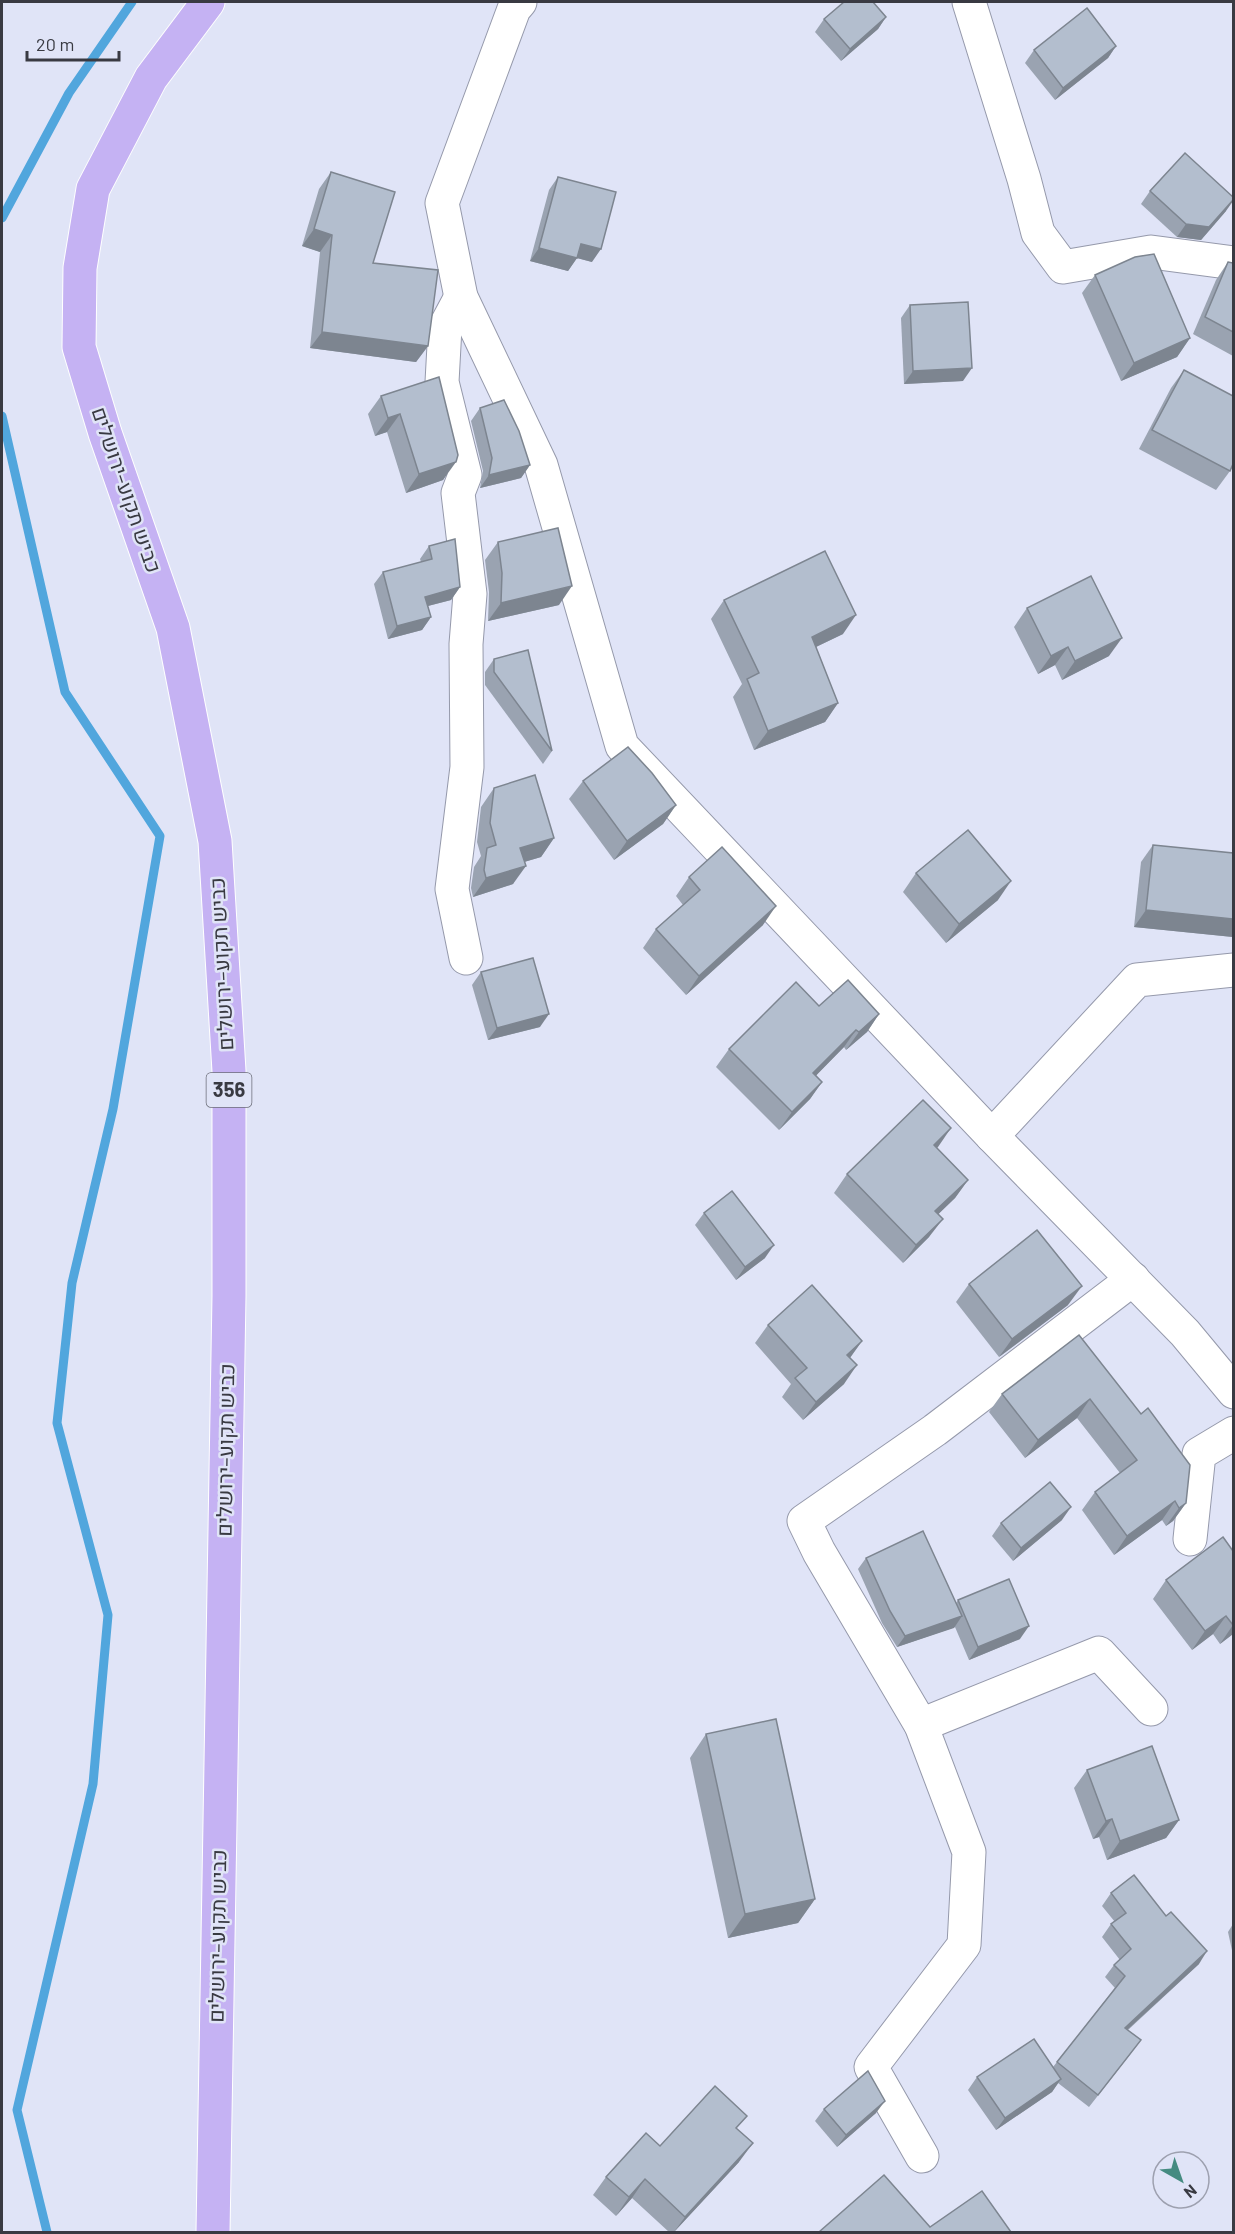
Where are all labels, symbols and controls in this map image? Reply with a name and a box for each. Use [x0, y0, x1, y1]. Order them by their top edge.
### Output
scale bar [27, 24, 118, 62]
text: 20 m [36, 33, 74, 55]
street label: כביש תקוע–ירושלים [87, 403, 167, 576]
street label: כביש תקוע–ירושלים [203, 877, 238, 1051]
road number: 356 [206, 1073, 252, 1107]
street label: כביש תקוע–ירושלים [210, 1363, 239, 1537]
street label: כביש תקוע–ירושלים [202, 1849, 231, 2023]
north arrow [1151, 2150, 1211, 2210]
text: N [1181, 2181, 1201, 2203]

